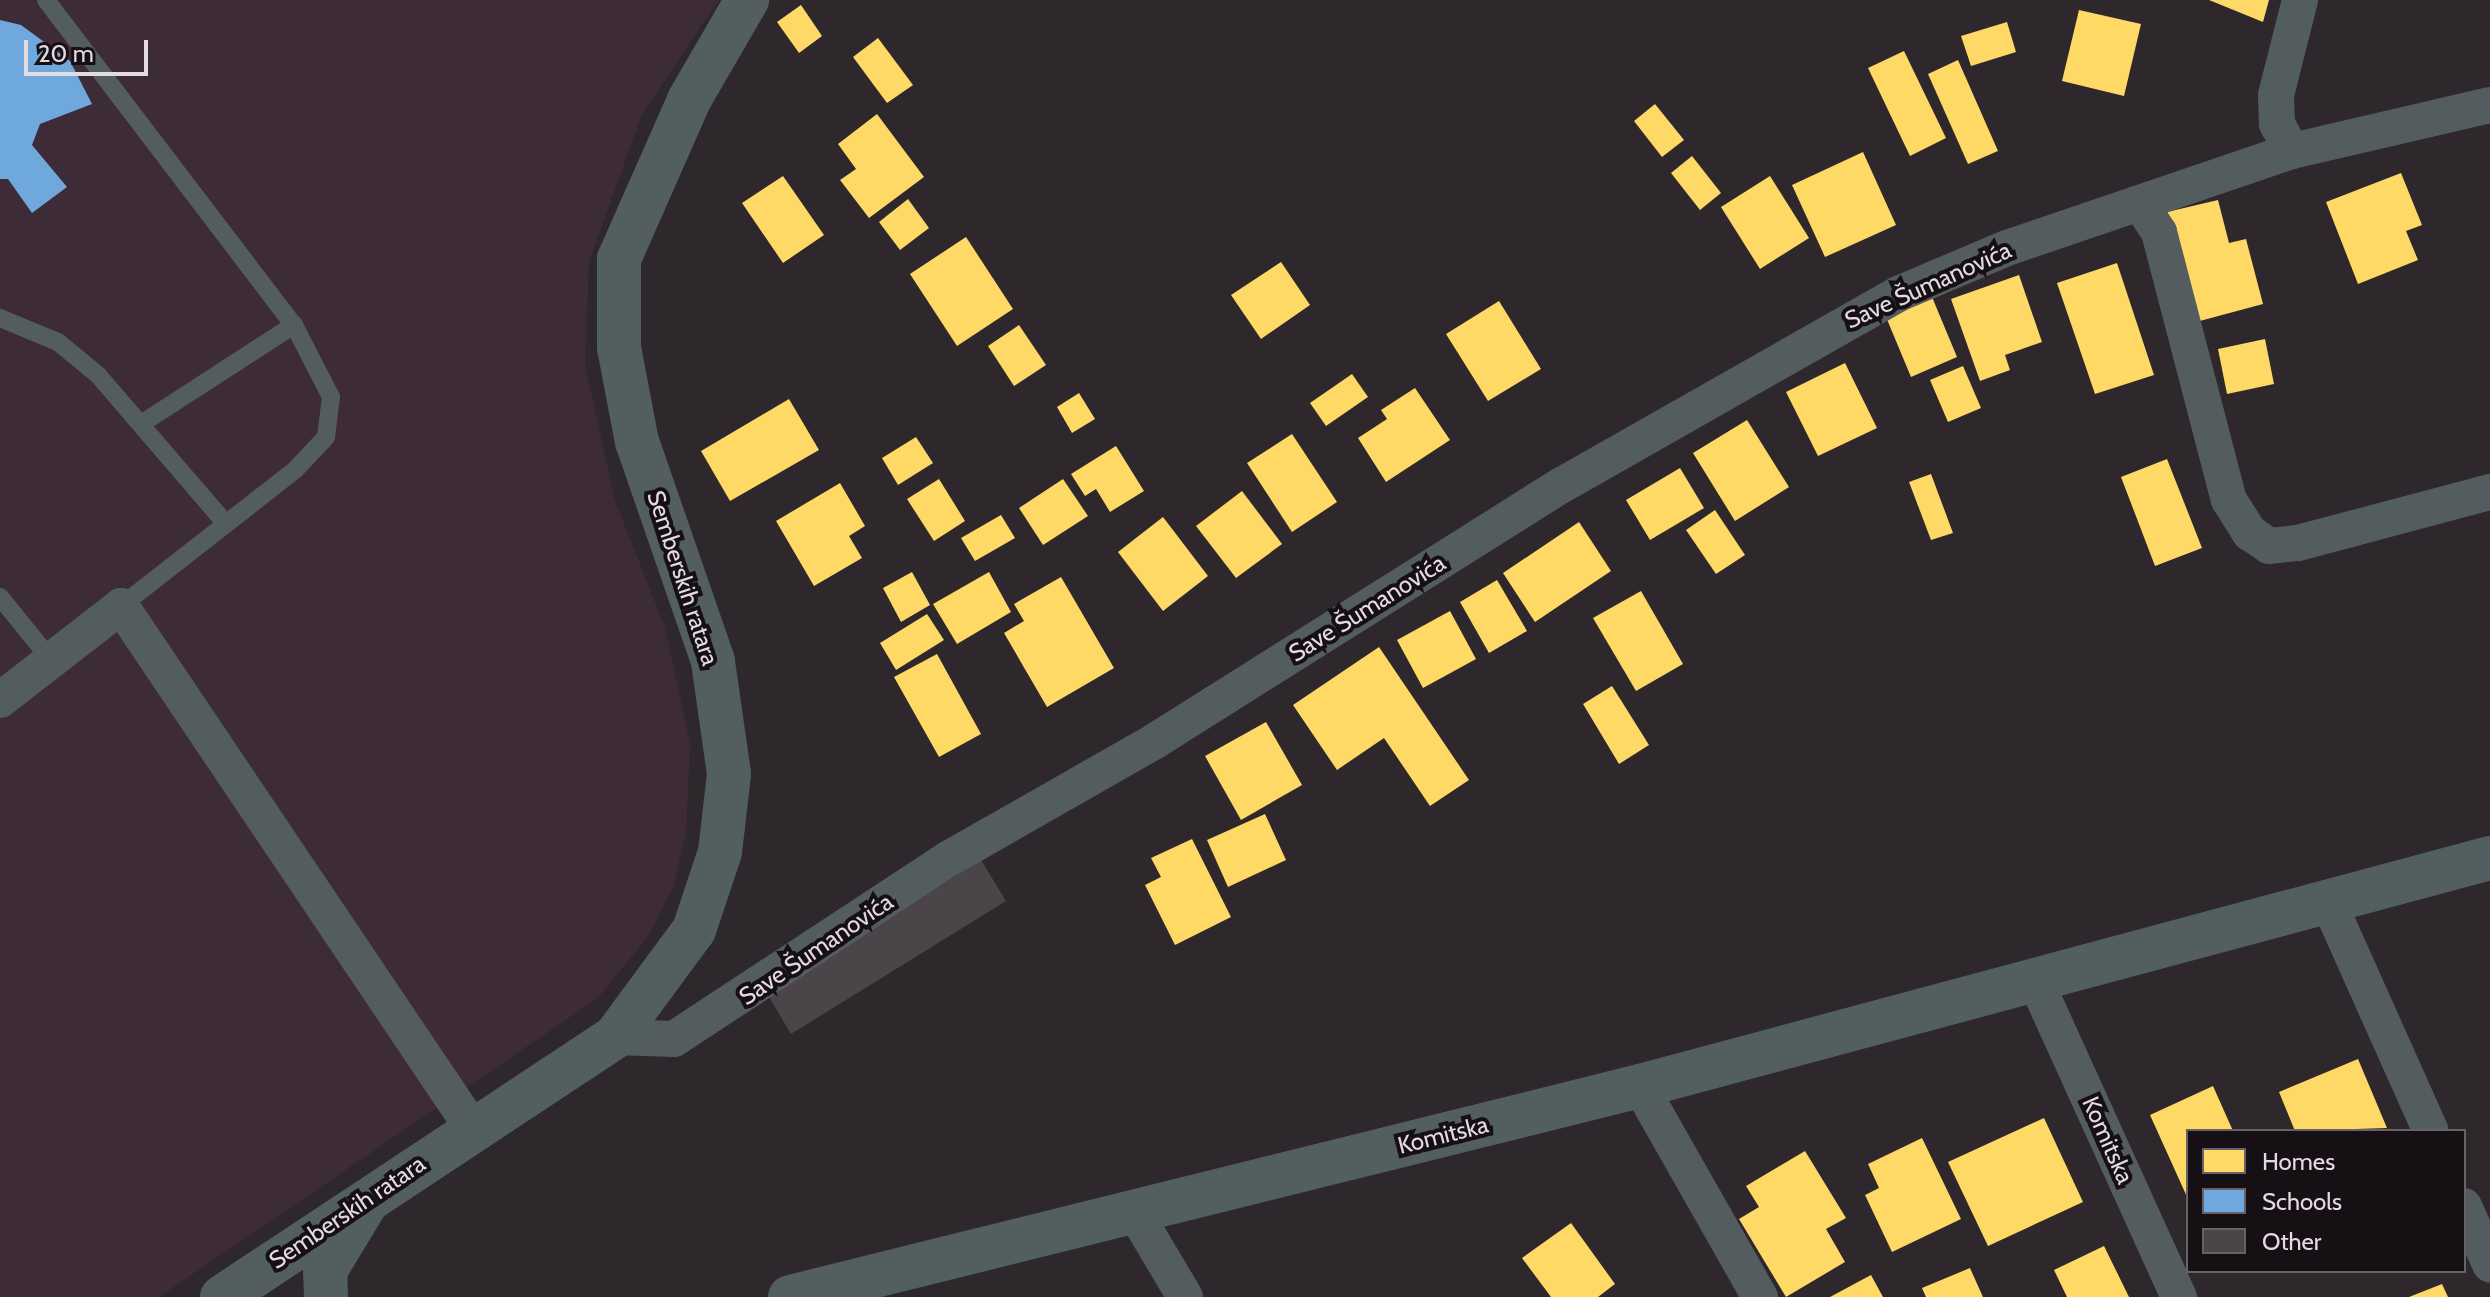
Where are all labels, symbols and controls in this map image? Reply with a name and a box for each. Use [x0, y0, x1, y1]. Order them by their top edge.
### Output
scale bar [28, 24, 152, 74]
text: 20 m [38, 39, 94, 68]
street label: Save Šumanovića [1840, 235, 2016, 335]
street label: Semberskih ratara [641, 487, 725, 669]
street label: Save Šumanovića [1283, 548, 1451, 668]
street label: Save Šumanovića [734, 887, 898, 1011]
street label: Komitska [2076, 1092, 2140, 1188]
street label: Komitska [1395, 1110, 1491, 1160]
legend [2186, 1129, 2466, 1273]
text: Homes [2262, 1147, 2335, 1176]
street label: Semberskih ratara [264, 1149, 430, 1275]
text: Schools [2262, 1187, 2342, 1216]
text: Other [2262, 1227, 2321, 1256]

